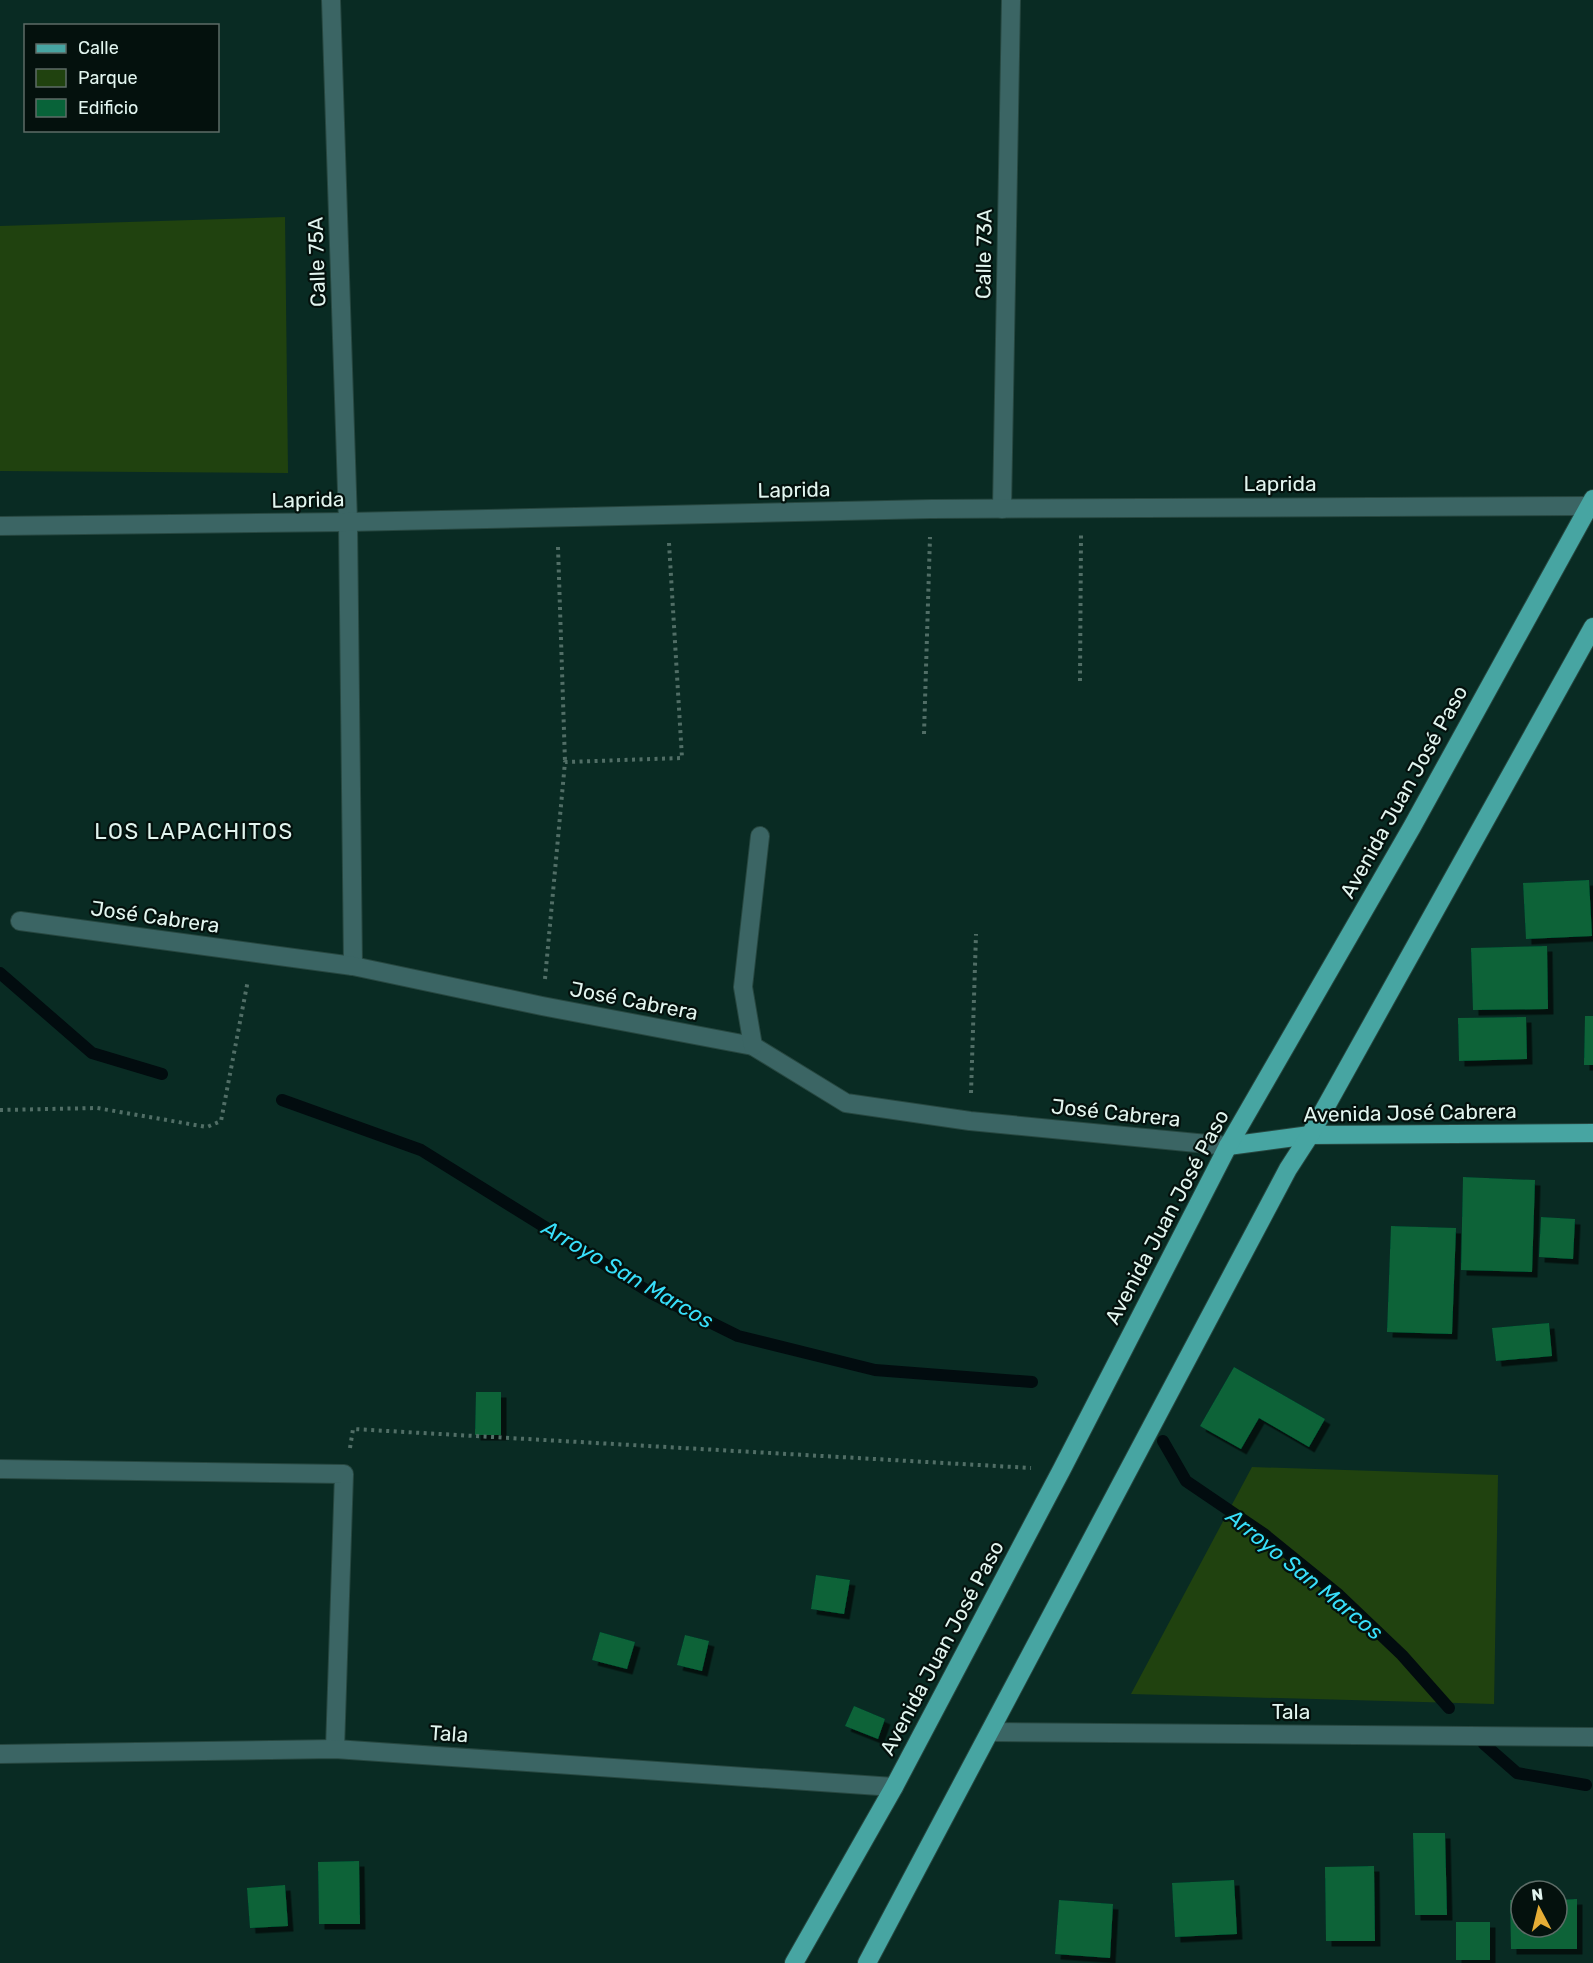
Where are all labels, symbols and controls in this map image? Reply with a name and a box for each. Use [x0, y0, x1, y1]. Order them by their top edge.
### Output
legend [24, 24, 219, 132]
text: Calle [78, 37, 119, 59]
text: Parque [78, 67, 138, 89]
text: Edificio [78, 97, 138, 119]
street label: Calle 73A [970, 209, 997, 299]
street label: Calle 75A [302, 217, 331, 307]
street label: Laprida [1243, 471, 1317, 496]
street label: Laprida [757, 476, 831, 503]
street label: Laprida [271, 486, 345, 513]
street label: Avenida Juan José Paso [1335, 681, 1473, 903]
district label: LOS LAPACHITOS [94, 818, 294, 845]
street label: José Cabrera [89, 895, 221, 938]
street label: José Cabrera [568, 976, 700, 1025]
street label: José Cabrera [1050, 1093, 1182, 1132]
street label: Avenida José Cabrera [1303, 1098, 1517, 1127]
street label: Avenida Juan José Paso [1099, 1105, 1234, 1328]
water label: Arroyo San Marcos [536, 1214, 718, 1334]
water label: Arroyo San Marcos [1220, 1502, 1388, 1646]
street label: Avenida Juan José Paso [874, 1536, 1009, 1759]
street label: Tala [1272, 1699, 1310, 1724]
street label: Tala [429, 1720, 469, 1747]
north arrow [1509, 1879, 1569, 1939]
text: N [1530, 1884, 1544, 1905]

